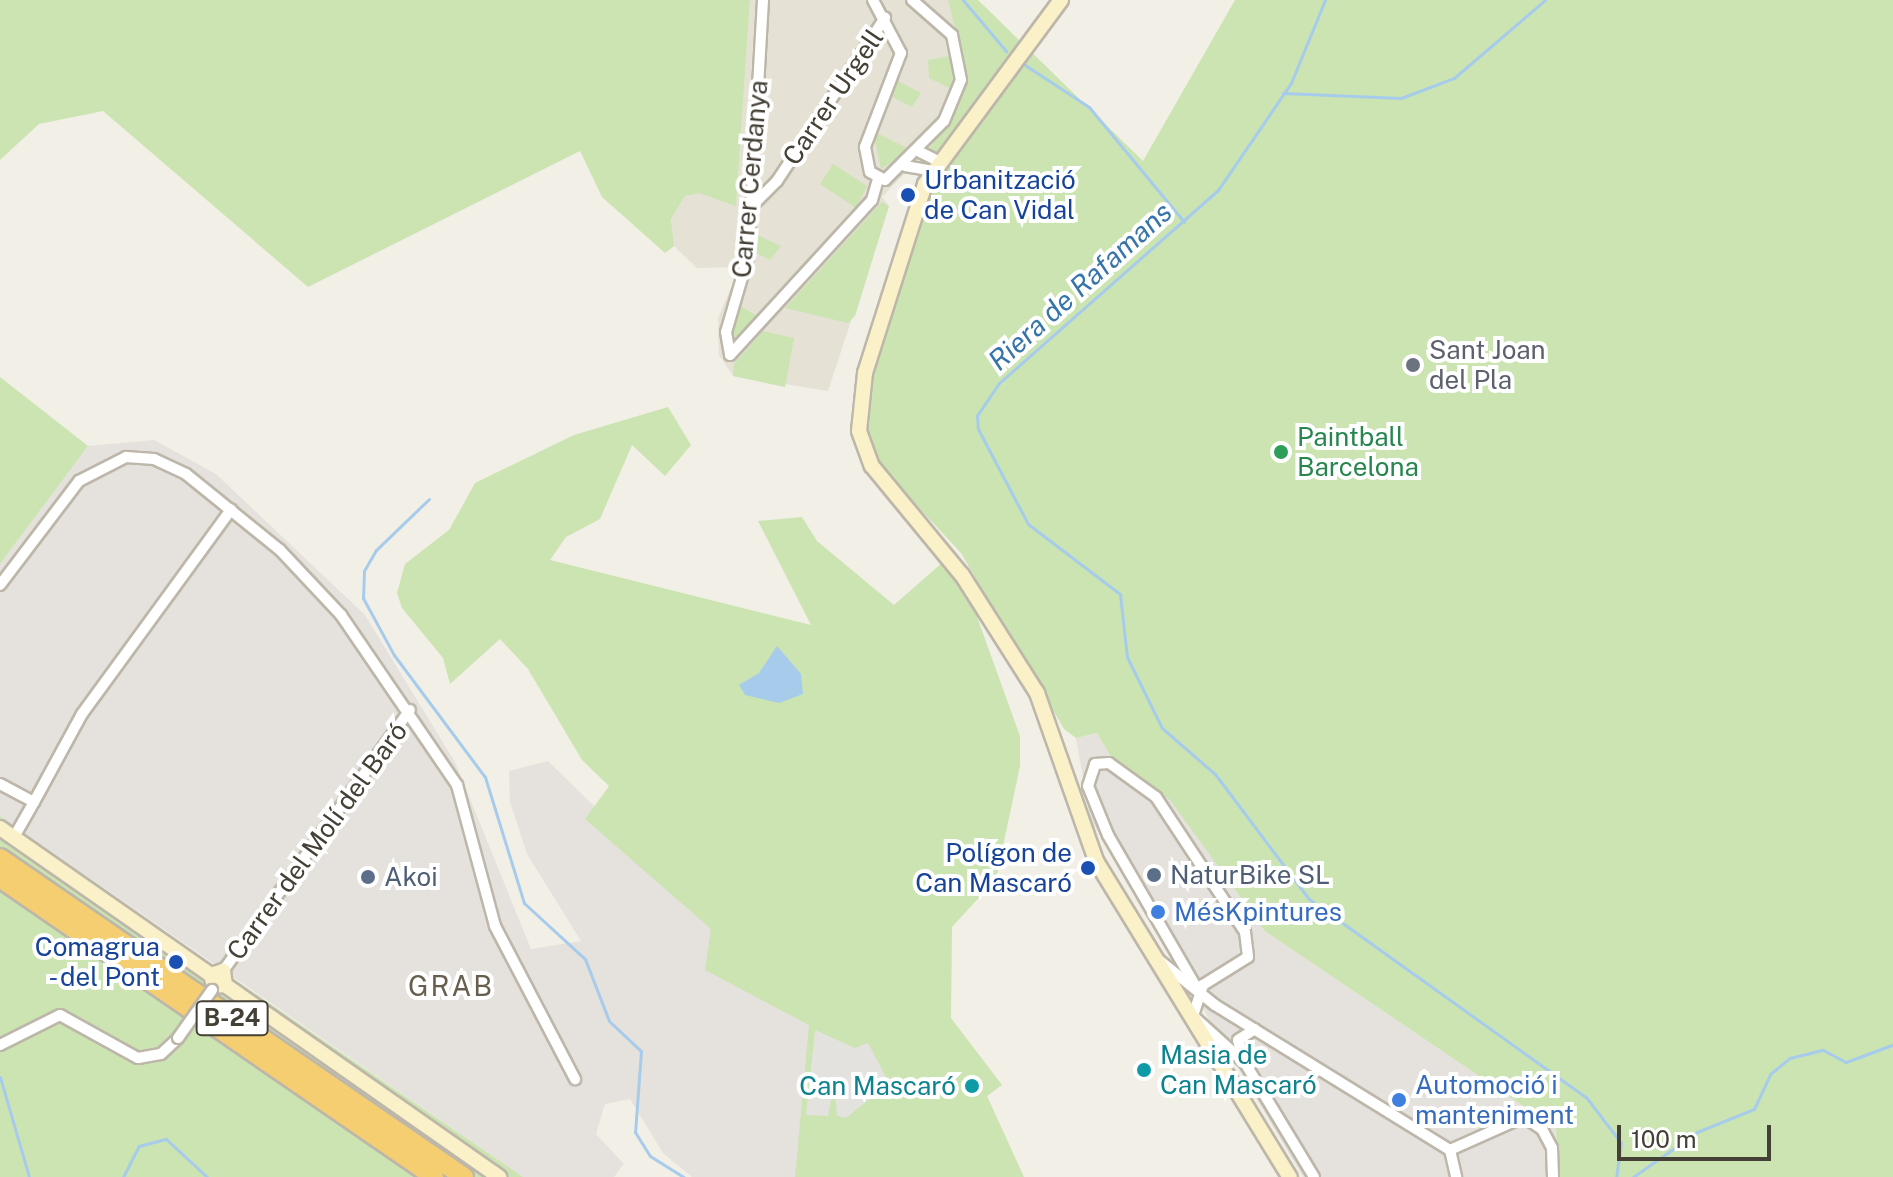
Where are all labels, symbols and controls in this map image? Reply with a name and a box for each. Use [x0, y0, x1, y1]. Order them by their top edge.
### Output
street label: Carrer Urgell [776, 23, 890, 171]
street label: Carrer Cerdanya [726, 79, 774, 279]
place label: Urbanització de Can Vidal [924, 164, 1076, 226]
marker: Urbanització de Can Vidal [899, 186, 917, 204]
water label: Riera de Rafamans [981, 195, 1179, 377]
place label: Sant Joan del Pla [1429, 334, 1546, 396]
marker: Sant Joan del Pla [1404, 356, 1422, 374]
place label: Paintball Barcelona [1297, 421, 1419, 482]
marker: Paintball Barcelona [1272, 443, 1290, 461]
street label: Carrer del Molí del Baró [220, 716, 414, 966]
place label: Polígon de Can Mascaró [915, 837, 1072, 898]
marker: Polígon de Can Mascaró [1079, 859, 1097, 877]
place label: NaturBike SL [1170, 859, 1330, 891]
place label: Akoi [384, 861, 438, 893]
marker: NaturBike SL [1145, 866, 1163, 884]
marker: Akoi [359, 868, 377, 886]
place label: MésKpintures [1174, 896, 1342, 928]
marker: MésKpintures [1149, 903, 1167, 921]
place label: Comagrua - del Pont [35, 931, 160, 992]
marker: Comagrua - del Pont [167, 953, 185, 971]
district label: GRAB [408, 969, 494, 1003]
road number: B-24 [194, 998, 270, 1038]
place label: Masia de Can Mascaró [1160, 1039, 1317, 1100]
marker: Masia de Can Mascaró [1135, 1061, 1153, 1079]
place label: Automoció i manteniment [1415, 1069, 1574, 1130]
place label: Can Mascaró [799, 1070, 956, 1102]
marker: Can Mascaró [963, 1077, 981, 1095]
marker: Automoció i manteniment [1390, 1091, 1408, 1109]
scale bar [1621, 1109, 1775, 1159]
text: 100 m [1631, 1125, 1697, 1153]

